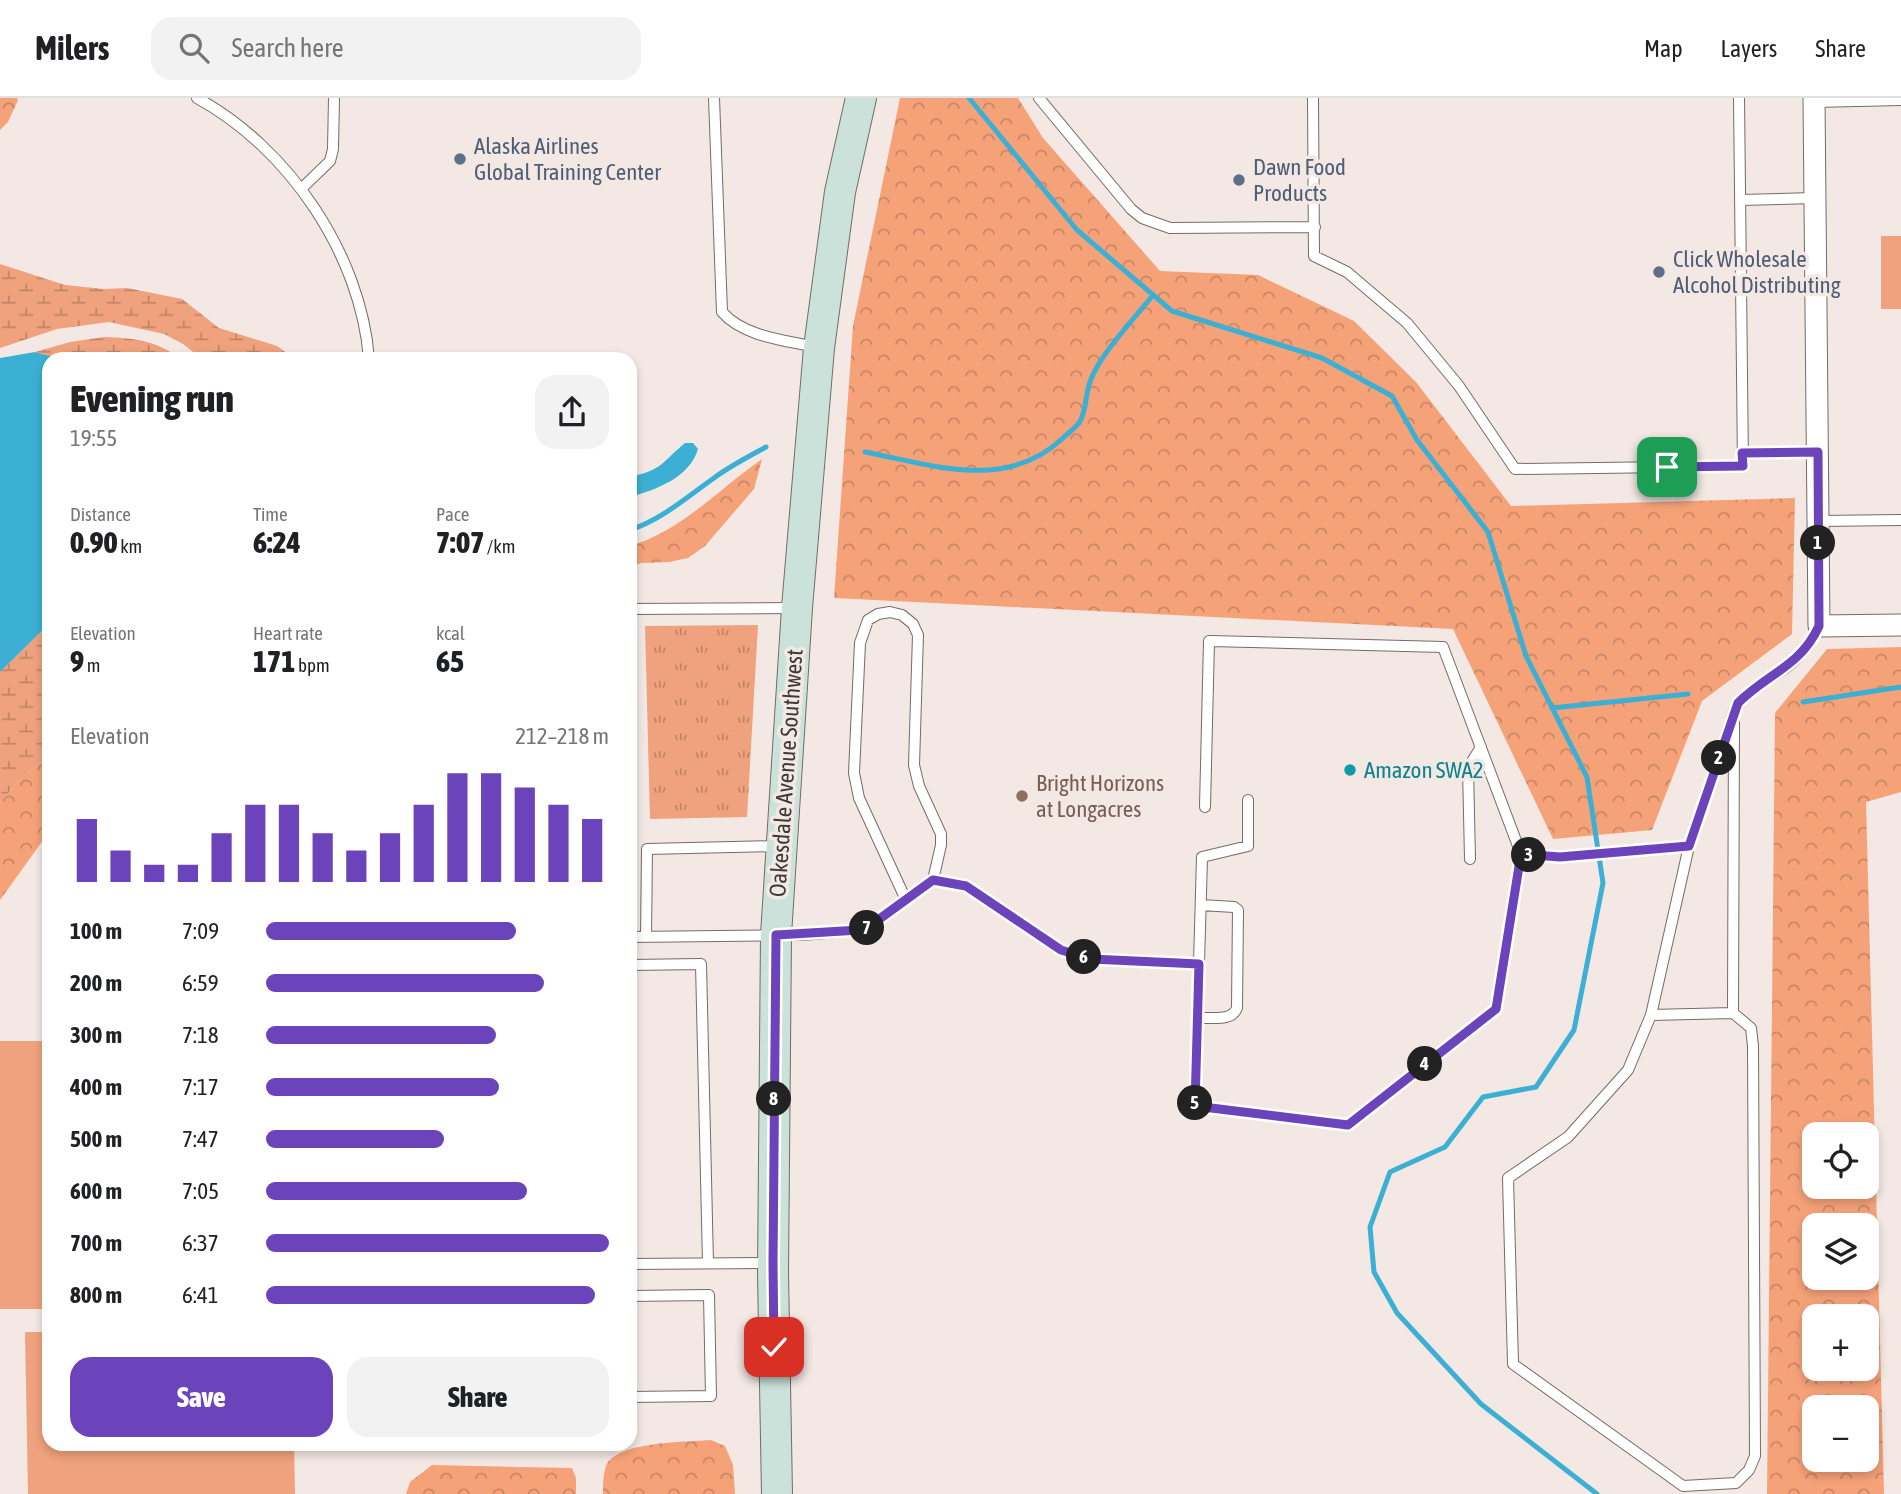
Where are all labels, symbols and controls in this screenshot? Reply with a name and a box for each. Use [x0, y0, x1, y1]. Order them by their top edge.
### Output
search box [151, 17, 641, 80]
text: Milers [35, 29, 109, 67]
icon: search [175, 29, 213, 67]
text: Search here [231, 33, 344, 63]
text: Map [1644, 35, 1683, 62]
text: Layers [1721, 35, 1777, 62]
text: Share [1815, 35, 1866, 62]
place label: Alaska Airlines Global Training Center [474, 133, 662, 185]
marker: Alaska Airlines Global Training Center [452, 151, 468, 167]
place label: Dawn Food Products [1253, 154, 1346, 206]
marker: Dawn Food Products [1231, 172, 1247, 188]
place label: Click Wholesale Alcohol Distributing [1673, 246, 1841, 298]
marker: Click Wholesale Alcohol Distributing [1651, 264, 1667, 280]
button: share [535, 375, 609, 449]
text: Evening run [70, 377, 234, 420]
text: 19:55 [70, 425, 117, 451]
pin [1637, 437, 1697, 497]
icon: arrive [1648, 448, 1686, 486]
text: Distance [70, 503, 131, 525]
text: Time [253, 503, 288, 525]
text: Pace [436, 503, 469, 525]
text: 0.90 [70, 525, 118, 559]
text: 6:24 [253, 525, 301, 559]
text: 7:07 [436, 525, 484, 559]
pin: 1 [1800, 526, 1836, 560]
text: 1 [1813, 531, 1822, 553]
text: km [118, 535, 142, 557]
text: /km [484, 535, 515, 557]
text: Elevation [70, 622, 136, 644]
text: Heart rate [253, 622, 323, 644]
text: kcal [436, 622, 465, 644]
text: 9 [70, 644, 84, 678]
text: 171 [253, 644, 295, 678]
text: 65 [436, 644, 464, 678]
street label: Oakesdale Avenue Southwest [764, 648, 808, 898]
text: m [84, 654, 100, 676]
text: bpm [295, 654, 330, 676]
text: Elevation [70, 723, 150, 749]
text: 212–218 m [515, 723, 609, 749]
pin: 2 [1702, 740, 1736, 776]
text: 2 [1714, 746, 1723, 768]
place label: Amazon SWA2 [1364, 757, 1484, 783]
marker: Amazon SWA2 [1342, 762, 1358, 778]
place label: Bright Horizons at Longacres [1036, 770, 1164, 822]
marker: Bright Horizons at Longacres [1014, 788, 1030, 804]
pin: 3 [1512, 838, 1546, 872]
text: 3 [1524, 843, 1533, 865]
pin: 7 [850, 910, 884, 946]
text: 7 [862, 916, 871, 938]
text: 100 m [70, 918, 122, 944]
text: 7:09 [182, 918, 219, 944]
pin: 6 [1066, 940, 1102, 974]
text: 6 [1079, 945, 1088, 967]
text: 200 m [70, 970, 122, 996]
text: 6:59 [182, 970, 219, 996]
text: 300 m [70, 1022, 122, 1048]
text: 7:18 [182, 1022, 219, 1048]
pin: 4 [1408, 1046, 1442, 1082]
text: 4 [1420, 1052, 1429, 1074]
text: 400 m [70, 1074, 122, 1100]
text: 7:17 [182, 1074, 219, 1100]
pin: 8 [756, 1082, 792, 1116]
pin: 5 [1178, 1086, 1212, 1121]
text: 8 [769, 1087, 778, 1109]
text: 5 [1190, 1091, 1199, 1113]
map controls [1802, 1122, 1879, 1472]
button: locate [1802, 1122, 1879, 1199]
text: 500 m [70, 1126, 122, 1152]
text: 7:47 [182, 1126, 219, 1152]
text: 600 m [70, 1178, 122, 1204]
text: 7:05 [182, 1178, 219, 1204]
button: layers [1802, 1213, 1879, 1290]
text: 700 m [70, 1230, 122, 1256]
text: 6:37 [182, 1230, 219, 1256]
text: 800 m [70, 1282, 122, 1308]
text: 6:41 [182, 1282, 219, 1308]
button: + [1802, 1304, 1879, 1381]
pin [744, 1317, 804, 1377]
icon: check [755, 1328, 793, 1366]
button: Save [70, 1357, 333, 1437]
button: Share [347, 1357, 609, 1437]
button: − [1802, 1395, 1879, 1472]

